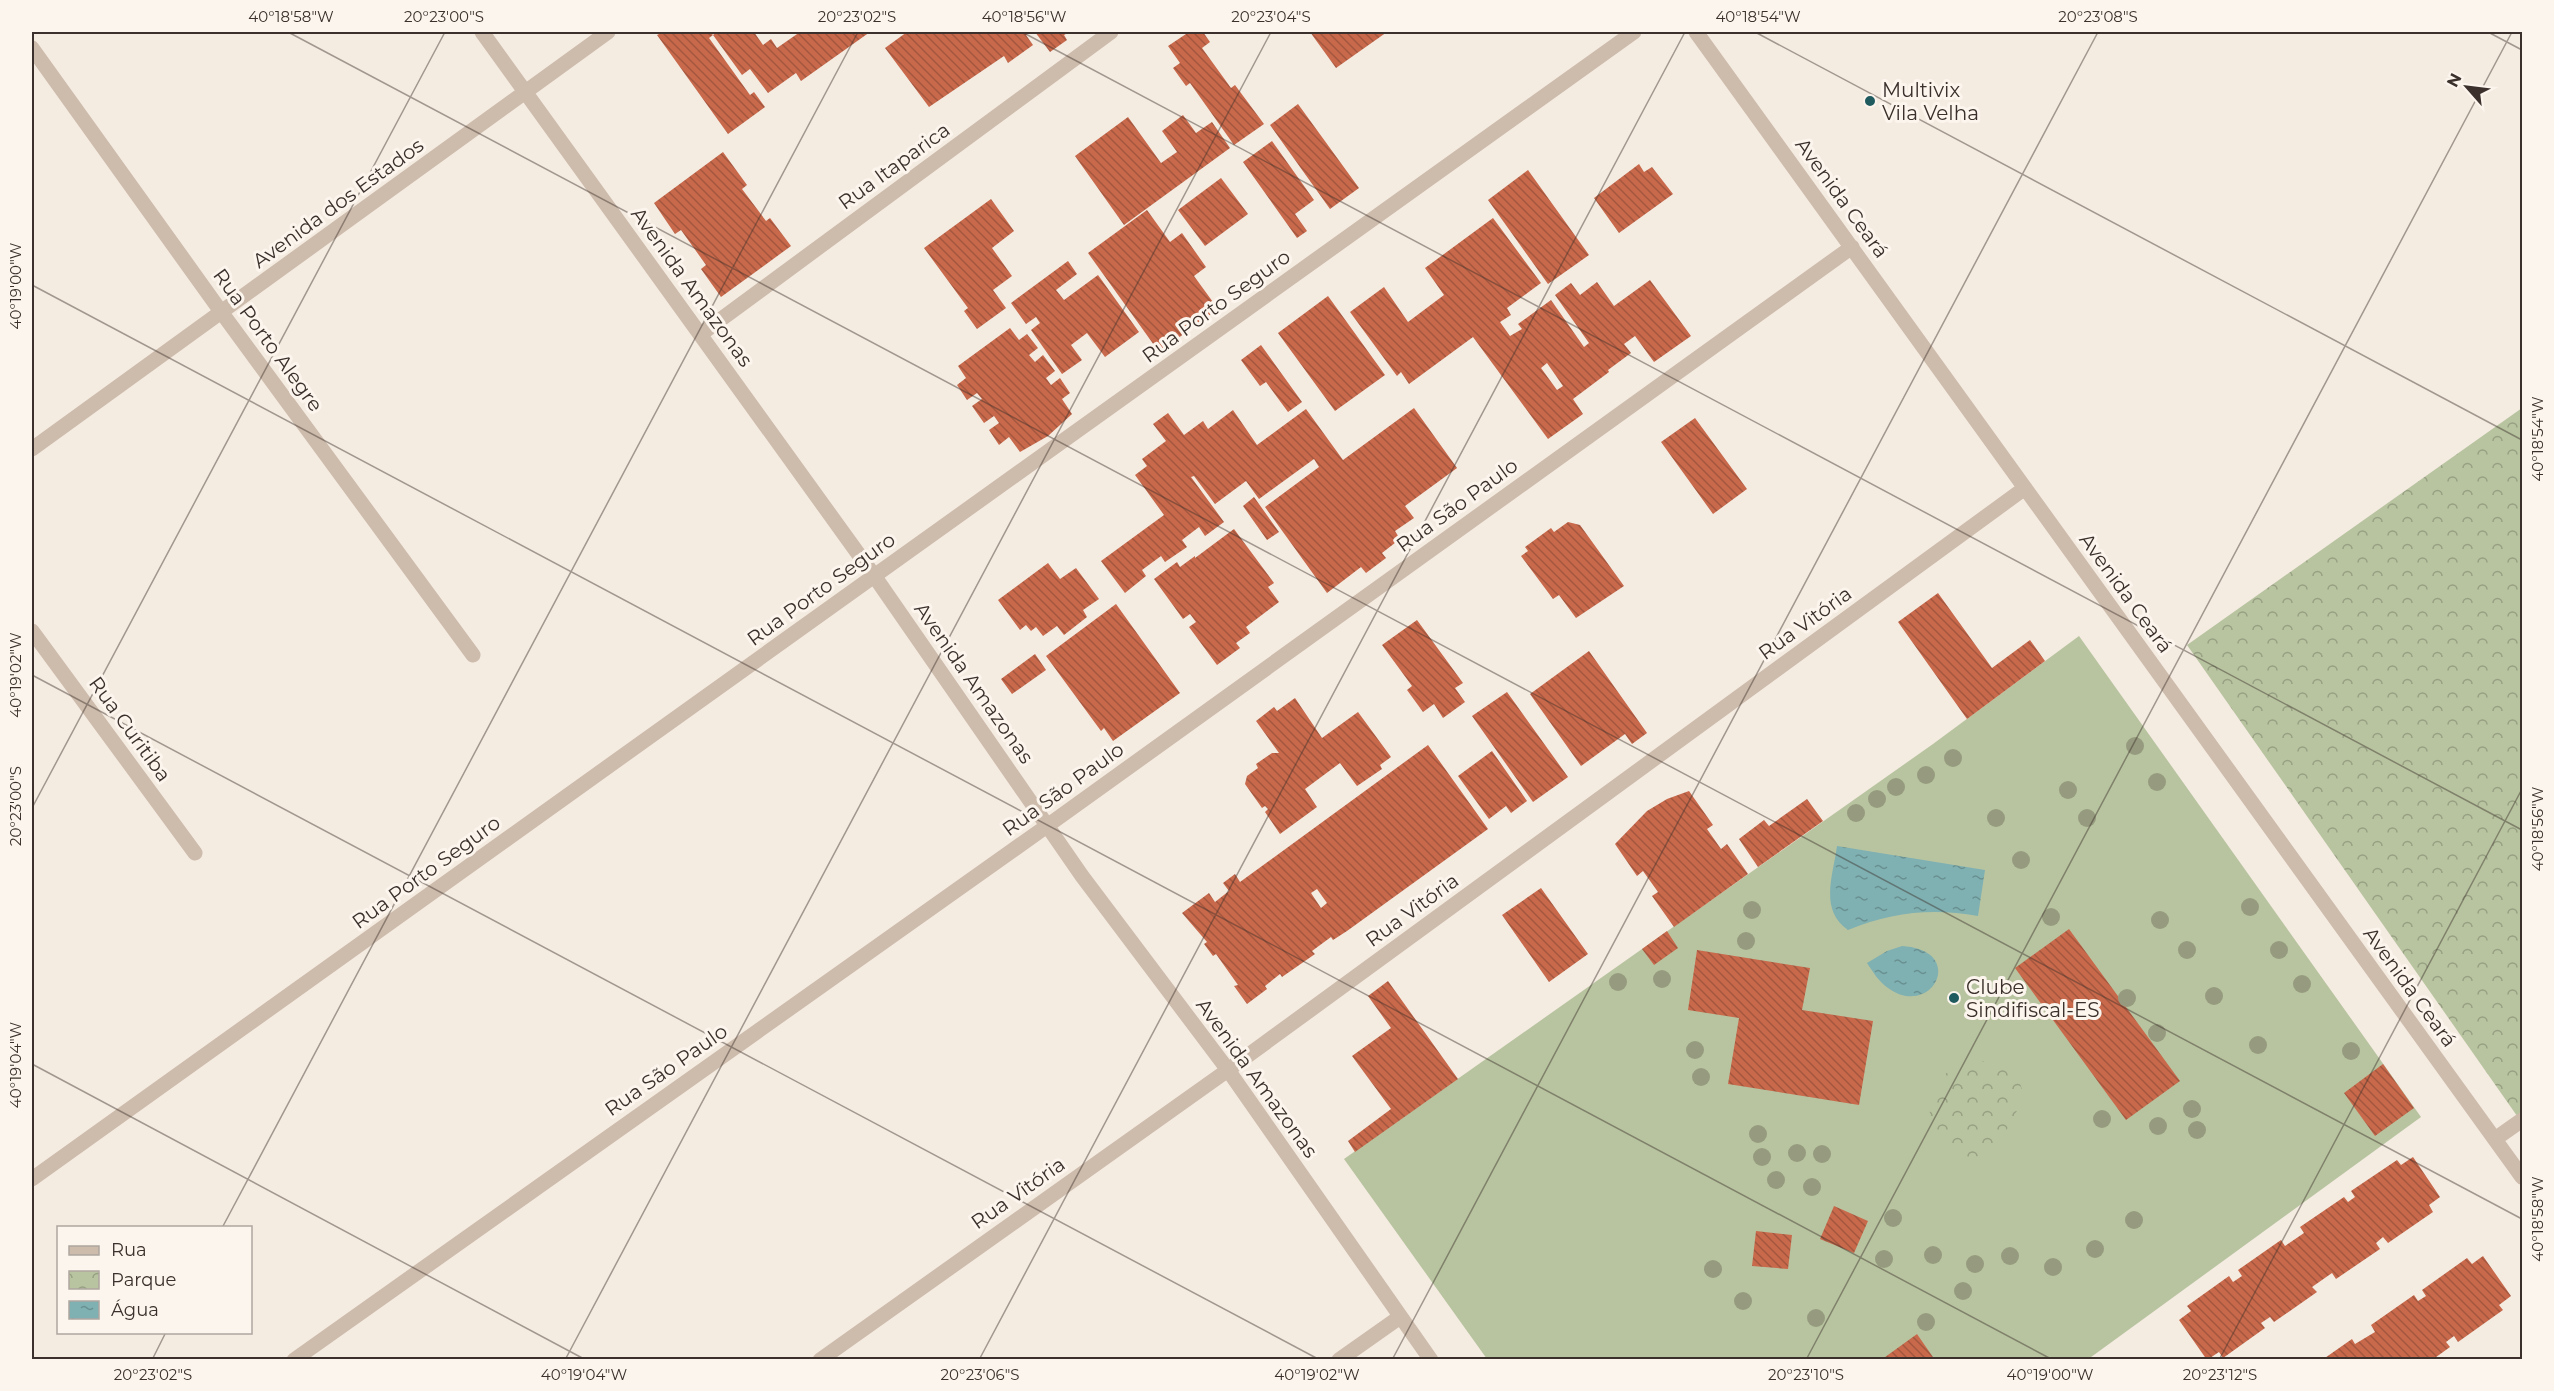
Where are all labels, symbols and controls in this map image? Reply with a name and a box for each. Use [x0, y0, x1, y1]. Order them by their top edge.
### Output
text: 40°18'58"W [248, 7, 334, 26]
text: 20°23'00"S [404, 7, 484, 26]
text: 20°23'02"S [818, 7, 896, 26]
text: 40°18'56"W [982, 7, 1067, 26]
text: 20°23'04"S [1231, 7, 1311, 26]
text: 40°18'54"W [1715, 7, 1801, 26]
text: 20°23'08"S [2058, 7, 2138, 26]
north arrow [2437, 57, 2497, 117]
text: N [2443, 70, 2466, 90]
place label: Multivix Vila Velha [1882, 78, 1979, 125]
marker: Multivix Vila Velha [1863, 94, 1877, 108]
street label: Rua Itaparica [834, 117, 954, 215]
street label: Avenida dos Estados [248, 133, 428, 273]
street label: Avenida Ceará [1790, 133, 1894, 263]
street label: Avenida Amazonas [626, 203, 758, 371]
text: 40°19'00"W [6, 242, 25, 329]
street label: Rua Porto Seguro [1137, 244, 1295, 368]
street label: Rua Porto Alegre [208, 264, 328, 416]
text: 40°18'54"W [2528, 396, 2547, 482]
street label: Rua São Paulo [1392, 453, 1522, 557]
street label: Rua Porto Seguro [742, 527, 900, 651]
street label: Avenida Ceará [2074, 528, 2178, 658]
street label: Rua Vitória [1754, 581, 1856, 665]
street label: Avenida Amazonas [909, 598, 1039, 768]
text: 40°19'02"W [6, 632, 25, 718]
street label: Rua Curitiba [84, 672, 176, 786]
street label: Rua São Paulo [998, 737, 1128, 841]
text: 20°23'00"S [6, 766, 25, 846]
text: 40°18'56"W [2528, 786, 2547, 871]
street label: Rua Porto Seguro [347, 810, 505, 934]
street label: Rua Vitória [1361, 868, 1463, 952]
street label: Avenida Ceará [2358, 922, 2462, 1052]
place label: Clube Sindifiscal-ES [1966, 975, 2100, 1022]
marker: Clube Sindifiscal-ES [1947, 991, 1961, 1005]
street label: Avenida Amazonas [1191, 994, 1323, 1162]
street label: Rua São Paulo [600, 1019, 732, 1121]
text: 40°19'04"W [6, 1022, 25, 1108]
street label: Rua Vitória [966, 1152, 1070, 1234]
text: 40°18'58"W [2528, 1176, 2547, 1262]
legend [57, 1226, 252, 1334]
text: Rua [111, 1239, 147, 1261]
text: Parque [111, 1269, 177, 1291]
text: Água [111, 1299, 159, 1321]
text: 20°23'02"S [114, 1365, 192, 1384]
text: 40°19'04"W [541, 1365, 627, 1384]
text: 20°23'06"S [941, 1365, 1019, 1384]
text: 40°19'02"W [1274, 1365, 1360, 1384]
text: 20°23'10"S [1768, 1365, 1844, 1384]
text: 40°19'00"W [2007, 1365, 2094, 1384]
text: 20°23'12"S [2183, 1365, 2257, 1384]

